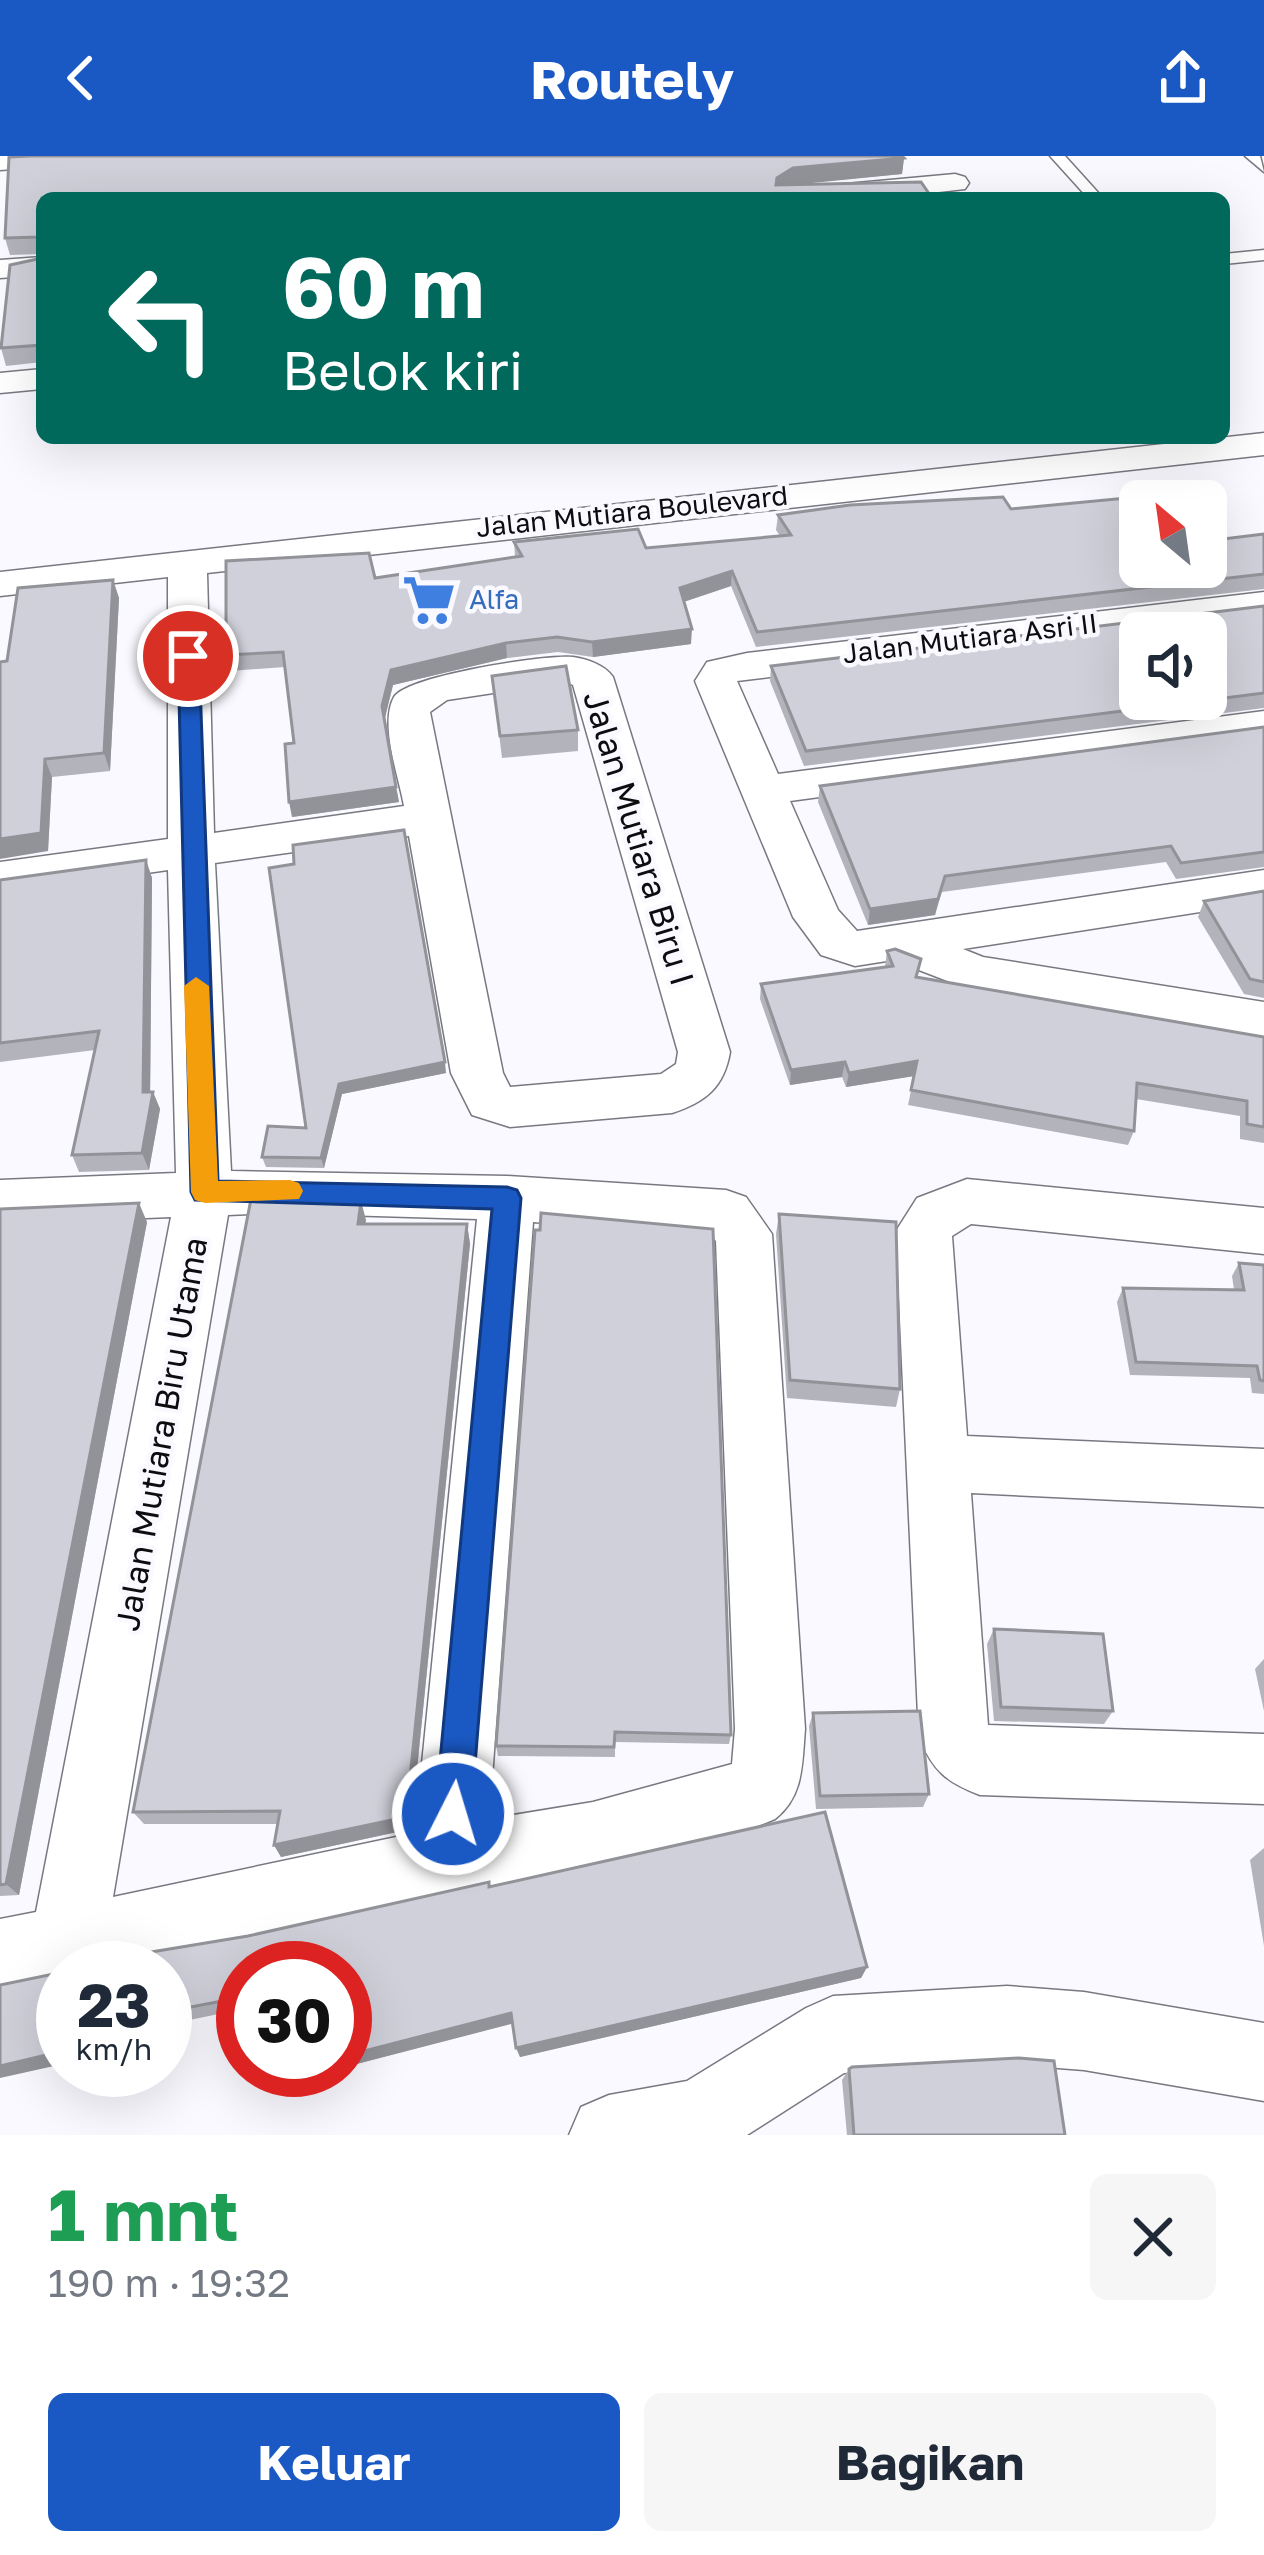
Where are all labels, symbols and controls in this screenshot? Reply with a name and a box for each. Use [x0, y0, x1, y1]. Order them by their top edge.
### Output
icon: back [48, 45, 114, 111]
icon: share [1150, 45, 1216, 111]
text: Routely [530, 46, 734, 111]
text: 60 m [282, 236, 484, 336]
icon: left [84, 240, 240, 396]
text: Belok kiri [282, 337, 523, 402]
street label: Jalan Mutiara Boulevard [475, 479, 789, 543]
north arrow [1119, 480, 1227, 588]
map controls [1119, 480, 1227, 720]
supermarket icon: Alfa [400, 571, 458, 629]
place label: Alfa [469, 583, 519, 615]
pin [137, 605, 239, 707]
street label: Jalan Mutiara Asri II [841, 607, 1099, 670]
button: sound [1119, 612, 1227, 720]
icon: arrive [155, 623, 221, 689]
street label: Jalan Mutiara Biru I [576, 686, 703, 990]
street label: Jalan Mutiara Biru Utama [107, 1234, 214, 1634]
position arrow [390, 1751, 516, 1877]
speed limit sign: 30 [216, 1941, 372, 2097]
text: 23 [77, 1968, 151, 2040]
text: km/h [76, 2031, 152, 2067]
text: 1 mnt [48, 2170, 238, 2257]
button: close [1090, 2174, 1216, 2300]
text: 190 m · 19:32 [48, 2259, 290, 2306]
button: Keluar [48, 2393, 620, 2531]
button: Bagikan [644, 2393, 1216, 2531]

